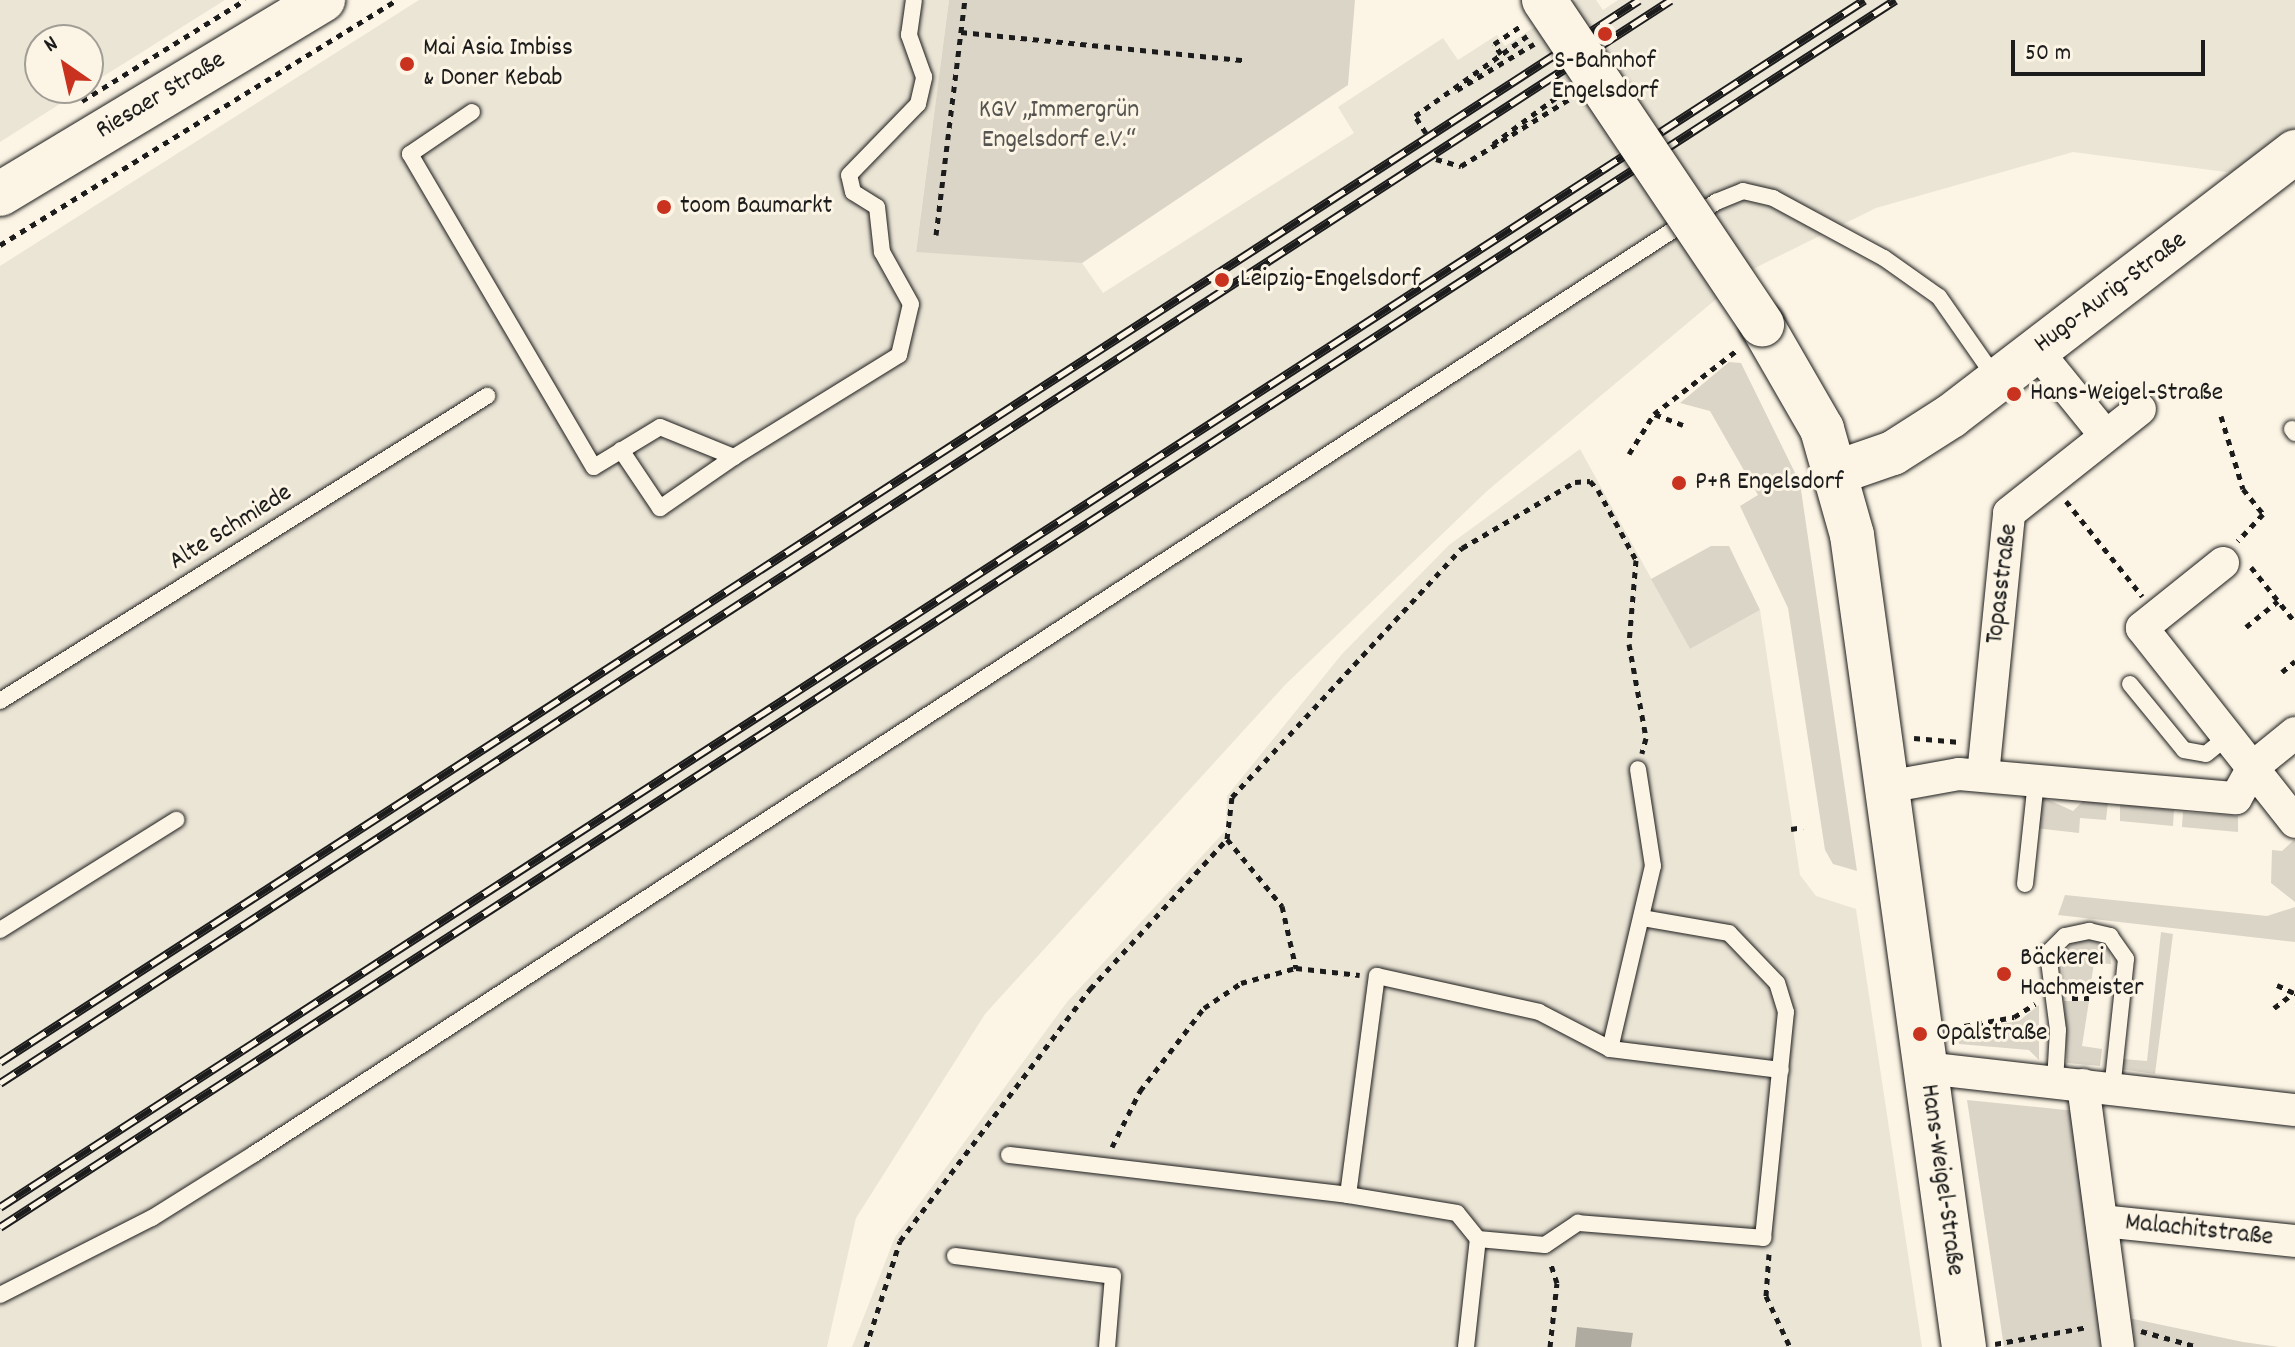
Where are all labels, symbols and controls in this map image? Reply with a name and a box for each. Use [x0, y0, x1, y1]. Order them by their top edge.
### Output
north arrow [24, 24, 104, 104]
scale bar [2015, 24, 2209, 74]
marker: S-Bahnhof Engelsdorf [1596, 25, 1614, 43]
text: N [38, 29, 65, 61]
place label: Mai Asia Imbiss & Doner Kebab [423, 33, 573, 94]
text: 50 m [2025, 37, 2071, 71]
street label: Riesaer Straße [91, 45, 231, 147]
place label: S-Bahnhof Engelsdorf [1552, 46, 1658, 108]
marker: Mai Asia Imbiss & Doner Kebab [398, 55, 416, 73]
park label: KGV „Immergrün Engelsdorf e.V.“ [979, 95, 1139, 156]
place label: toom Baumarkt [680, 191, 832, 223]
marker: toom Baumarkt [655, 198, 673, 216]
street label: Hugo-Aurig-Straße [2028, 225, 2194, 361]
place label: Leipzig-Engelsdorf [1240, 264, 1420, 296]
marker: Leipzig-Engelsdorf [1211, 269, 1233, 291]
place label: Hans-Weigel-Straße [2030, 378, 2223, 410]
marker: Hans-Weigel-Straße [2005, 385, 2023, 403]
place label: P+R Engelsdorf [1695, 467, 1843, 499]
marker: P+R Engelsdorf [1670, 474, 1688, 492]
street label: Alte Schmiede [164, 478, 298, 578]
street label: Topasstraße [1980, 522, 2026, 646]
place label: Bäckerei Hachmeister [2020, 943, 2144, 1004]
marker: Bäckerei Hachmeister [1995, 965, 2013, 983]
place label: Opalstraße [1936, 1018, 2047, 1050]
marker: Opalstraße [1911, 1025, 1929, 1043]
street label: Hans-Weigel-Straße [1912, 1082, 1970, 1278]
street label: Malachitstraße [2123, 1208, 2275, 1254]

